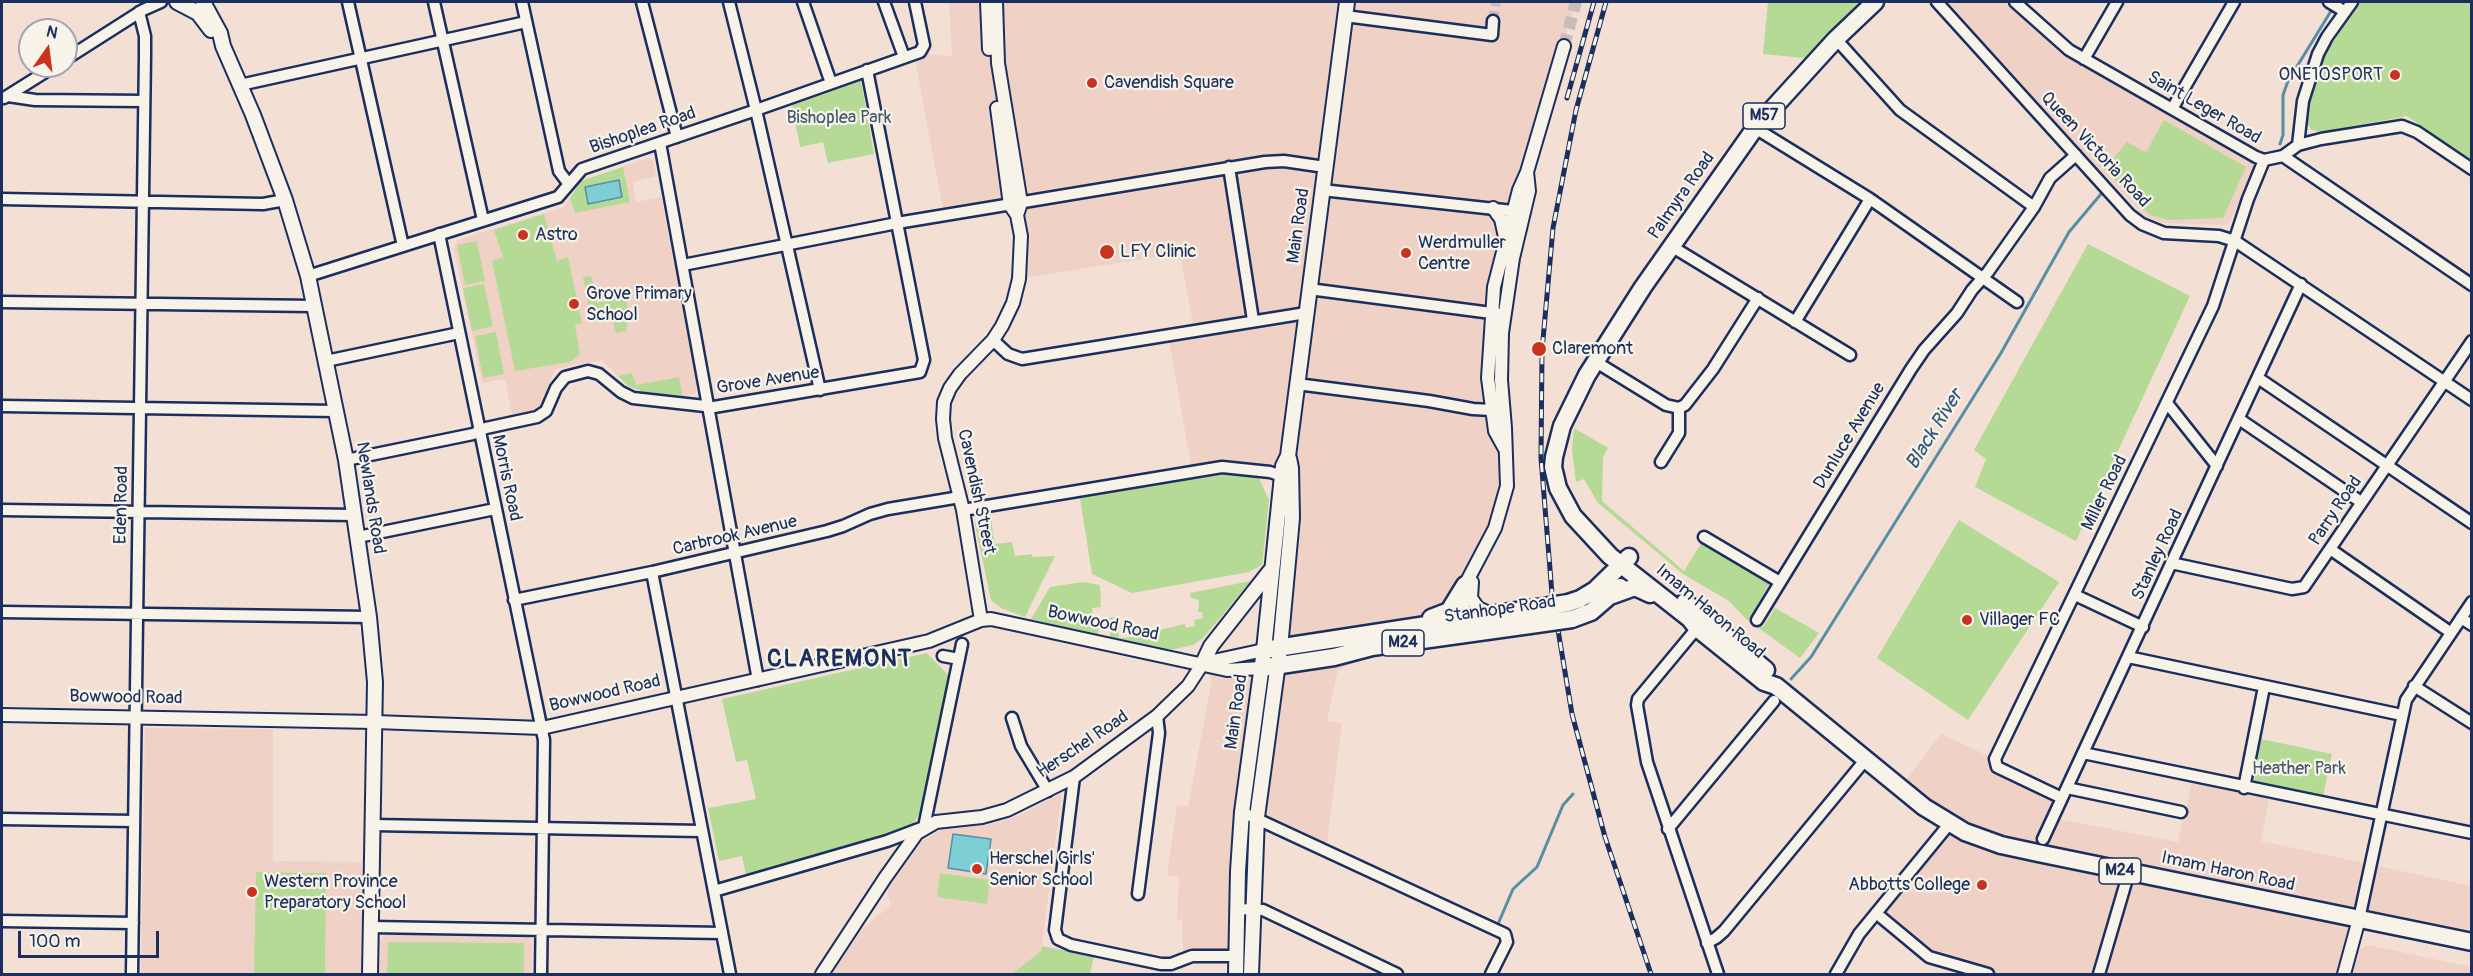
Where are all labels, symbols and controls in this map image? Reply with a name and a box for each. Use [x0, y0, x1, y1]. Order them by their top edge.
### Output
north arrow [18, 18, 78, 78]
text: N [44, 21, 60, 43]
place label: ONE10SPORT [2278, 64, 2383, 86]
street label: Saint Leger Road [2143, 67, 2265, 149]
marker: ONE10SPORT [2388, 68, 2402, 82]
place label: Cavendish Square [1104, 72, 1234, 94]
marker: Cavendish Square [1085, 76, 1099, 90]
street label: Queen Victoria Road [2036, 88, 2154, 212]
street label: Bishoplea Road [587, 103, 699, 159]
road number: M57 [1743, 103, 1785, 129]
park label: Bishoplea Park [786, 107, 892, 129]
street label: Palmyra Road [1644, 148, 1720, 244]
street label: Main Road [1283, 187, 1315, 265]
place label: Astro [535, 224, 578, 246]
marker: Astro [516, 228, 530, 242]
place label: Werdmuller Centre [1418, 232, 1506, 274]
place label: LFY Clinic [1120, 241, 1196, 263]
marker: LFY Clinic [1098, 243, 1116, 261]
marker: Werdmuller Centre [1399, 246, 1413, 260]
place label: Grove Primary School [586, 283, 692, 326]
marker: Grove Primary School [567, 297, 581, 311]
place label: Claremont [1552, 338, 1633, 360]
marker: Claremont [1530, 340, 1548, 358]
street label: Grove Avenue [715, 362, 821, 400]
street label: Dunluce Avenue [1810, 379, 1890, 493]
water label: Black River [1901, 385, 1969, 475]
street label: Cavendish Street [952, 427, 1000, 557]
street label: Morris Road [486, 433, 526, 523]
street label: Newlands Road [350, 440, 390, 556]
street label: Miller Road [2077, 452, 2133, 534]
street label: Eden Road [111, 466, 133, 544]
street label: Parry Road [2305, 472, 2367, 550]
street label: Stanley Road [2128, 506, 2188, 604]
street label: Carbrook Avenue [671, 511, 799, 561]
street label: Imam Haron Road [1651, 560, 1769, 664]
street label: Stanhope Road [1443, 591, 1557, 629]
street label: Bowwood Road [1045, 602, 1161, 646]
place label: Villager FC [1979, 609, 2060, 631]
marker: Villager FC [1960, 613, 1974, 627]
road number: M24 [1382, 630, 1424, 656]
district label: CLAREMONT [767, 646, 913, 674]
street label: Bowwood Road [547, 671, 663, 717]
street label: Main Road [1221, 673, 1253, 751]
street label: Bowwood Road [69, 686, 183, 710]
street label: Herschel Road [1033, 706, 1133, 784]
park label: Heather Park [2252, 758, 2346, 780]
street label: Imam Haron Road [2159, 847, 2297, 897]
place label: Herschel Girls' Senior School [989, 848, 1095, 890]
road number: M24 [2099, 858, 2141, 884]
marker: Herschel Girls' Senior School [970, 862, 984, 876]
place label: Western Province Preparatory School [264, 871, 406, 914]
place label: Abbotts College [1848, 874, 1970, 896]
marker: Abbotts College [1975, 878, 1989, 892]
marker: Western Province Preparatory School [245, 885, 259, 899]
scale bar [21, 919, 162, 957]
text: 100 m [29, 930, 81, 953]

